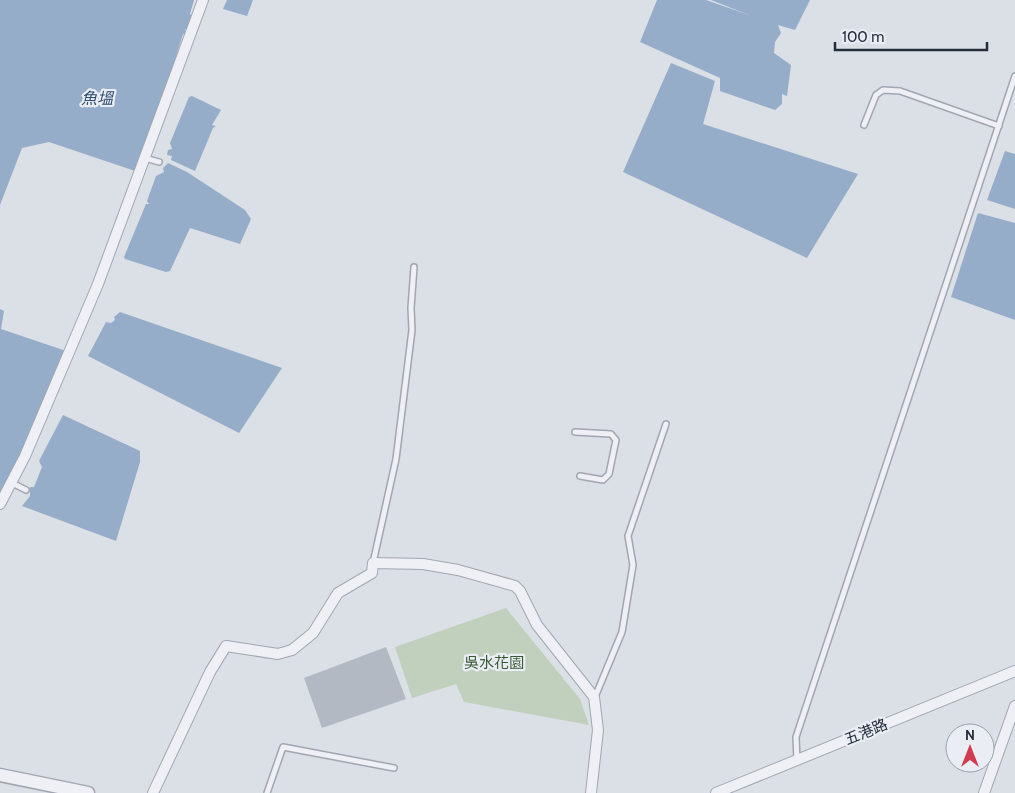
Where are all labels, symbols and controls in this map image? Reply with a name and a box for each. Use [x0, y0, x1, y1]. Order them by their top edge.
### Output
scale bar [835, 20, 988, 52]
text: 100 m [842, 28, 884, 46]
water label: 魚塭 [81, 89, 115, 108]
park label: 吳水花園 [464, 654, 524, 672]
street label: 五港路 [842, 715, 890, 749]
north arrow [945, 723, 995, 773]
text: N [965, 726, 975, 744]

